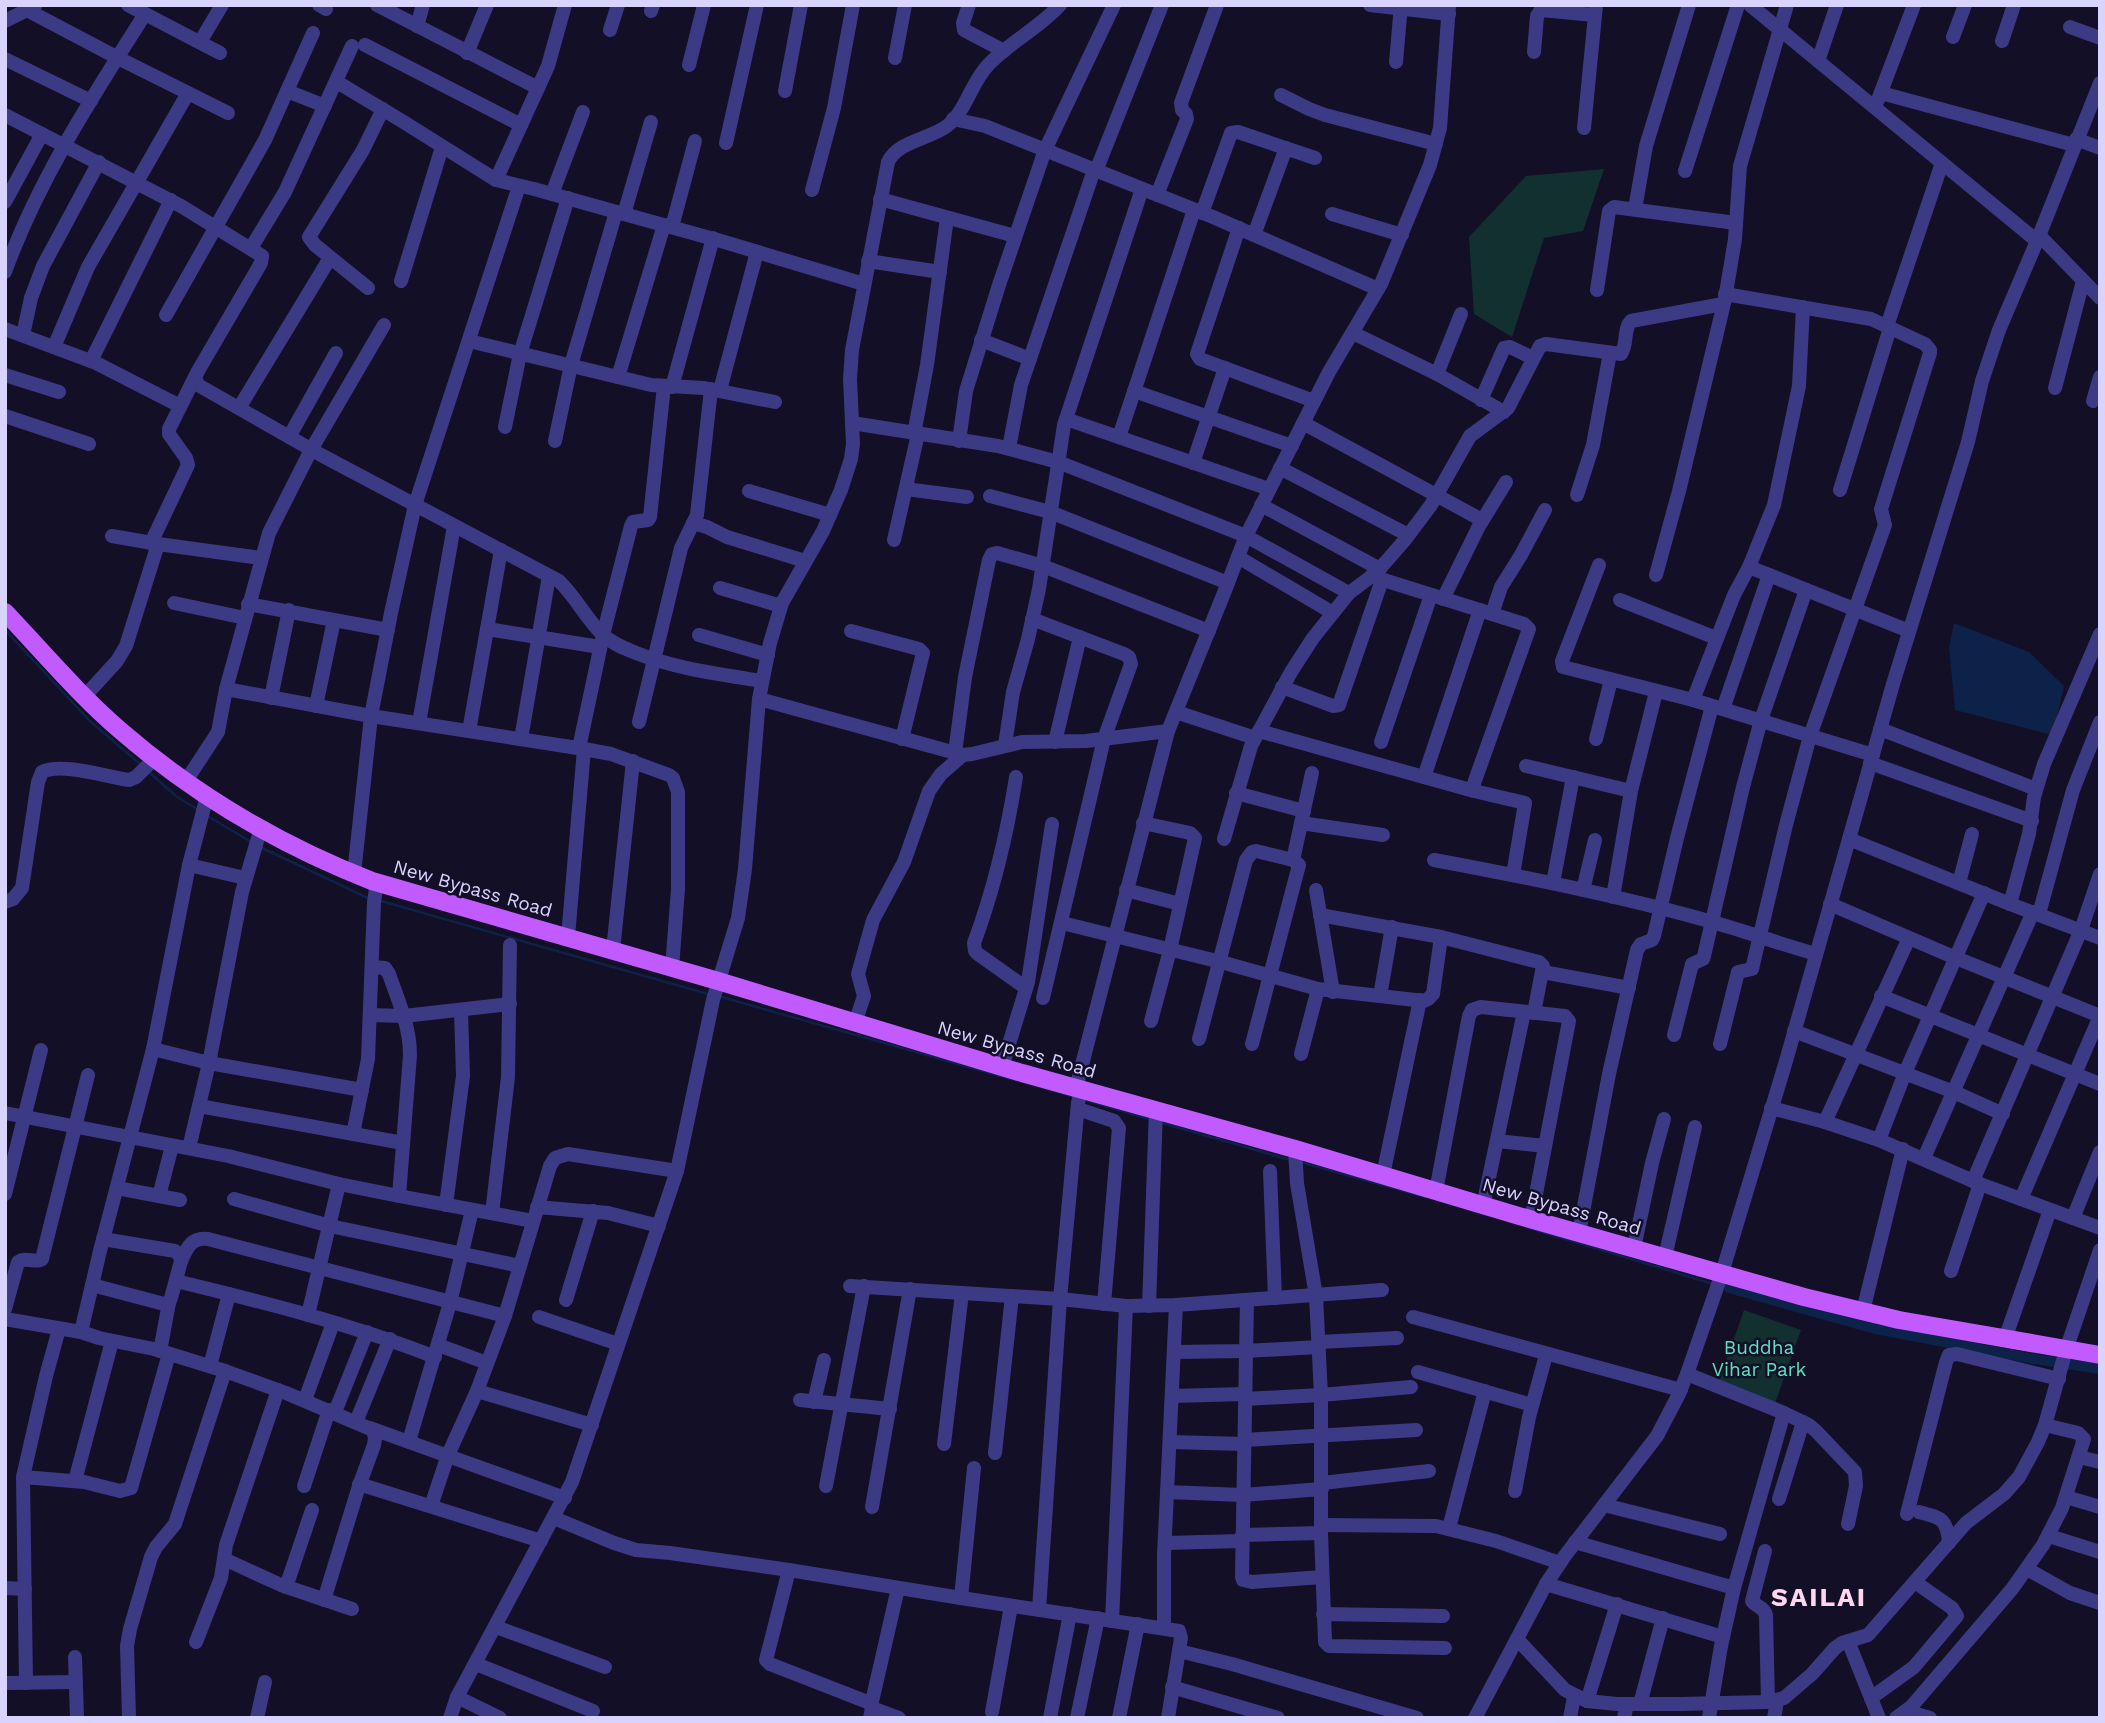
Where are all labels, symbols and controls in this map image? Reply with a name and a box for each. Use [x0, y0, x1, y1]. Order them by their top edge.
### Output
street label: New Bypass Road [391, 855, 555, 922]
street label: New Bypass Road [935, 1016, 1099, 1083]
street label: New Bypass Road [1480, 1173, 1644, 1240]
park label: Buddha Vihar Park [1712, 1336, 1806, 1381]
district label: SAILAI [1771, 1582, 1867, 1612]

